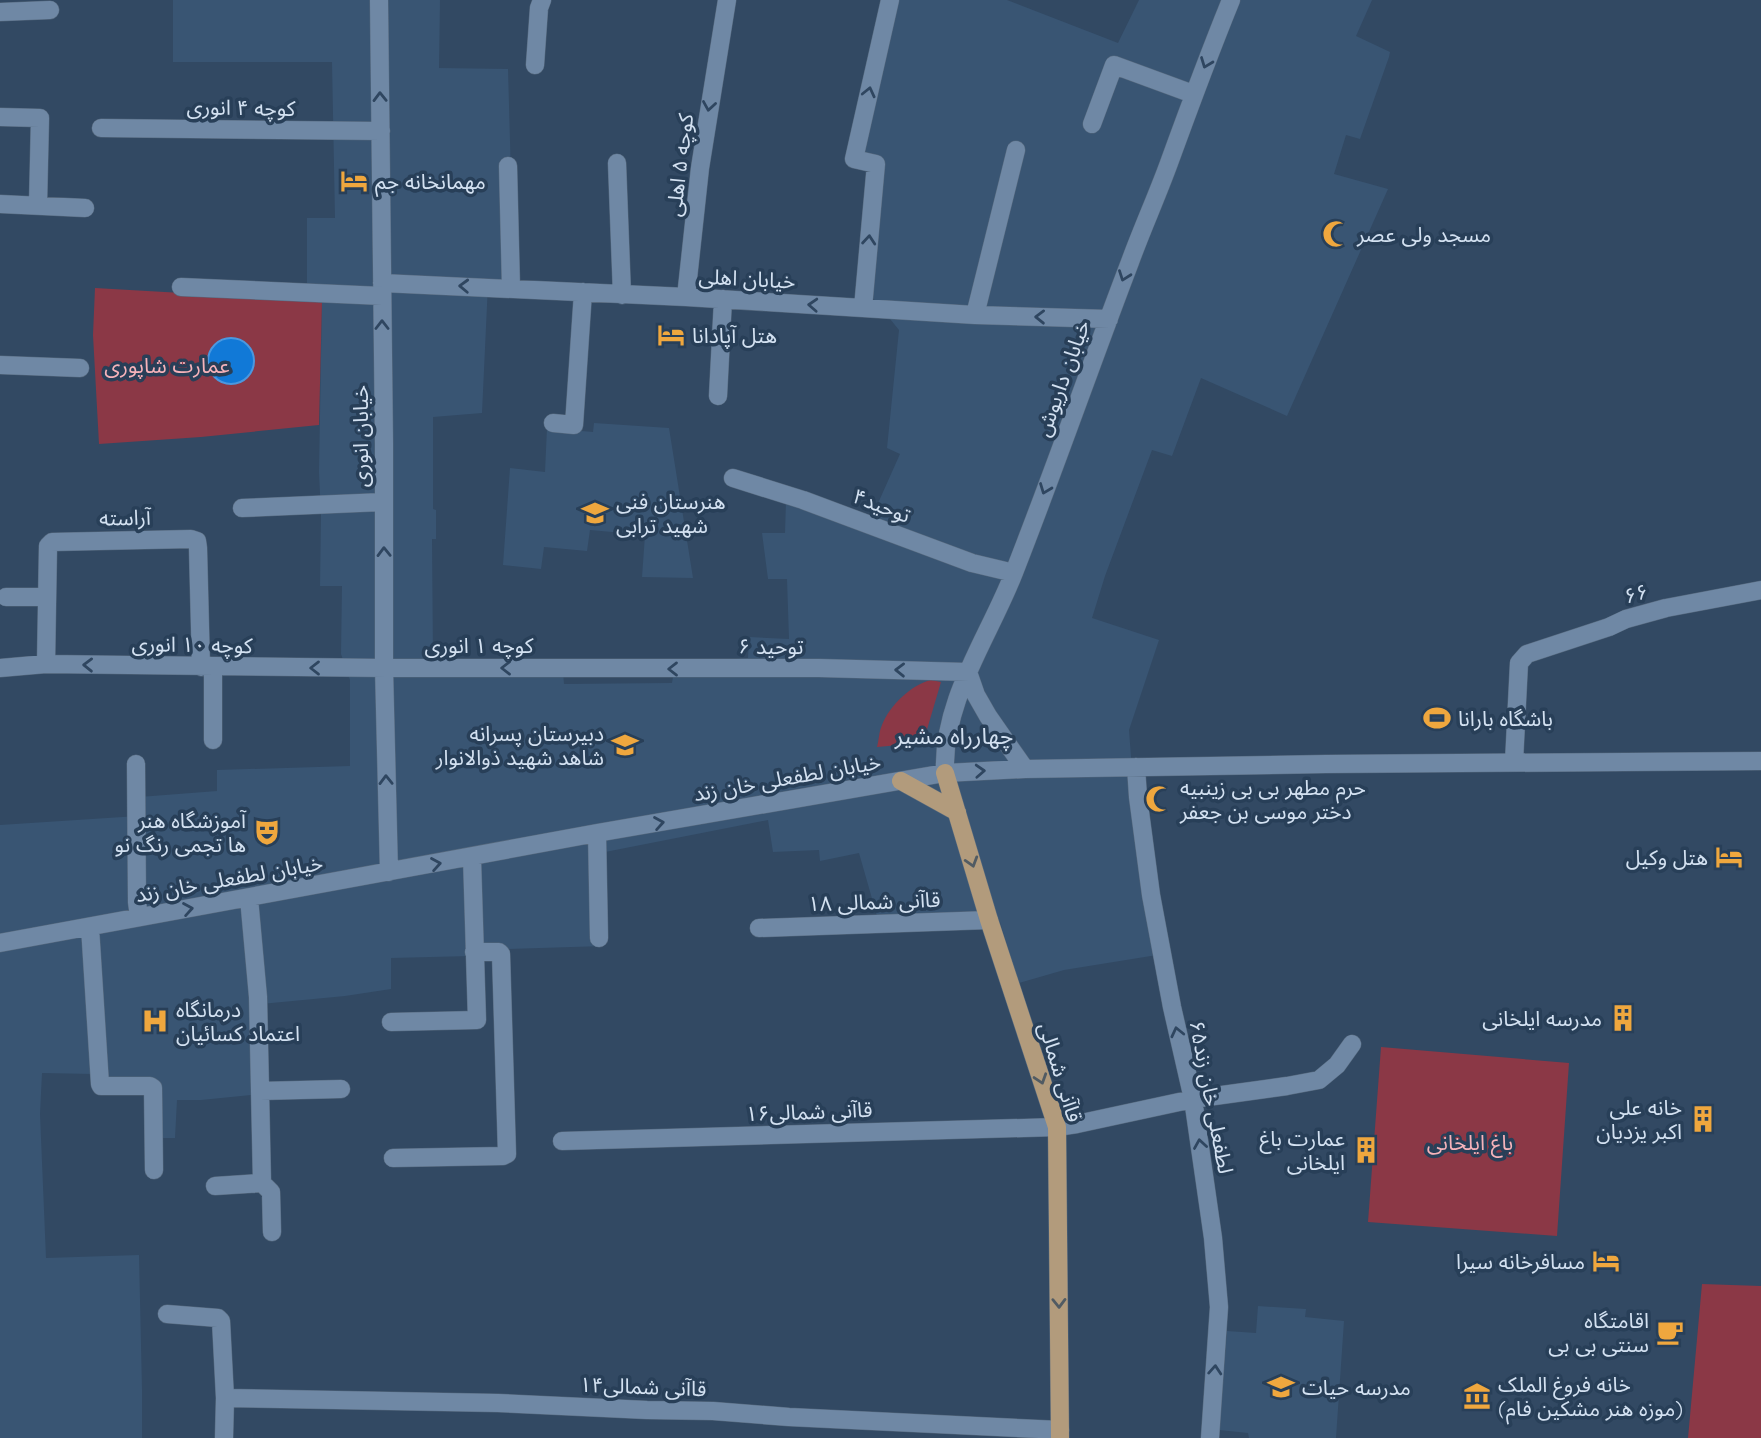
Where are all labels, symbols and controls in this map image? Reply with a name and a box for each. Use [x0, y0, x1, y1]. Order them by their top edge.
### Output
one-way arrow [1200, 57, 1214, 69]
one-way arrow [861, 86, 875, 98]
one-way arrow [372, 91, 388, 102]
street label: کوچه ۴ انوری [186, 93, 296, 122]
one-way arrow [702, 100, 717, 112]
street label: کوچه ۵ اهلی [660, 112, 699, 218]
hotel icon: مهمانخانه جم [339, 166, 369, 196]
place label: مهمانخانه جم [375, 168, 486, 197]
mosque icon: مسجد ولی عصر [1321, 219, 1351, 249]
place label: مسجد ولی عصر [1356, 221, 1491, 247]
one-way arrow [861, 234, 876, 245]
street label: خیابان اهلی [698, 262, 796, 294]
one-way arrow [1119, 269, 1133, 281]
one-way arrow [458, 278, 469, 293]
one-way arrow [807, 297, 818, 312]
one-way arrow [1035, 309, 1046, 324]
street label: خیابان داریوش [1029, 316, 1095, 440]
one-way arrow [374, 319, 390, 329]
hotel icon: هتل آپادانا [656, 320, 686, 350]
place label: هتل آپادانا [692, 322, 777, 349]
park label: عمارت شاپوری [104, 352, 230, 379]
street label: خیابان انوری [347, 385, 373, 487]
street label: توحید۴ [850, 482, 914, 528]
one-way arrow [1040, 482, 1054, 494]
place label: هنرستان فنی شهید ترابی [616, 488, 726, 538]
school or university icon: هنرستان فنی شهید ترابی [580, 498, 610, 528]
street label: آراسته [99, 504, 152, 530]
one-way arrow [376, 546, 391, 557]
street label: ۶۶ [1621, 577, 1651, 609]
street label: کوچه ۱۰ انوری [131, 630, 253, 659]
street label: کوچه ۱ انوری [425, 632, 534, 659]
street label: ۶ توحید [738, 633, 804, 659]
one-way arrow [82, 657, 93, 672]
one-way arrow [310, 660, 320, 676]
one-way arrow [500, 660, 511, 676]
one-way arrow [667, 661, 677, 677]
one-way arrow [894, 662, 905, 678]
sports icon: باشگاه بارانا [1422, 703, 1452, 733]
place label: باشگاه بارانا [1458, 705, 1553, 731]
place label: دبیرستان پسرانه شاهد شهید ذوالانوار [435, 720, 604, 770]
district label: چهارراه مشیر [894, 721, 1013, 751]
school or university icon: دبیرستان پسرانه شاهد شهید ذوالانوار [610, 730, 640, 760]
street label: خیابان لطفعلی خان زند [691, 748, 883, 806]
one-way arrow [975, 764, 986, 779]
one-way arrow [378, 774, 394, 784]
place label: حرم مطهر بی بی زینبیه دختر موسی بن جعفر [1179, 774, 1366, 824]
mosque icon: حرم مطهر بی بی زینبیه دختر موسی بن جعفر [1144, 784, 1174, 814]
place label: آموزشگاه هنر ها تجمی رنگ نو [115, 807, 247, 857]
one-way arrow [653, 816, 665, 831]
theatre icon: آموزشگاه هنر ها تجمی رنگ نو [252, 817, 282, 847]
hotel icon: هتل وکیل [1714, 842, 1744, 872]
place label: هتل وکیل [1626, 844, 1708, 870]
street label: خیابان لطفعلی خان زند [133, 849, 325, 907]
one-way arrow [963, 856, 978, 868]
one-way arrow [430, 857, 442, 872]
street label: ۱۸ قاآنی شمالی [807, 886, 941, 916]
one-way arrow [182, 902, 194, 917]
place label: درمانگاه اعتماد کسائیان [176, 996, 300, 1046]
building icon: مدرسه ایلخانی [1608, 1003, 1638, 1033]
place label: مدرسه ایلخانی [1482, 1005, 1602, 1031]
hospital icon: درمانگاه اعتماد کسائیان [140, 1006, 170, 1036]
street label: لطفعلی خان زند۶۵ [1184, 1018, 1240, 1176]
street label: قاآنی شمالی [1034, 1019, 1088, 1125]
one-way arrow [1171, 1026, 1186, 1038]
one-way arrow [1033, 1072, 1047, 1084]
place label: خانه علی اکبر یزدیان [1596, 1094, 1682, 1144]
street label: قاآنی شمالی۱۶ [745, 1096, 873, 1126]
building icon: خانه علی اکبر یزدیان [1688, 1104, 1718, 1134]
place label: عمارت باغ ایلخانی [1259, 1125, 1345, 1175]
park label: باغ ایلخانی [1427, 1129, 1513, 1158]
building icon: عمارت باغ ایلخانی [1351, 1135, 1381, 1165]
one-way arrow [1192, 1138, 1207, 1150]
hotel icon: مسافرخانه سیرا [1591, 1246, 1621, 1276]
place label: مسافرخانه سیرا [1456, 1248, 1585, 1274]
one-way arrow [1051, 1299, 1067, 1309]
place label: اقامتگاه سنتی بی بی [1548, 1307, 1649, 1357]
cafe icon: اقامتگاه سنتی بی بی [1655, 1317, 1685, 1347]
one-way arrow [1207, 1364, 1222, 1375]
street label: قاآنی شمالی۱۴ [579, 1371, 707, 1401]
place label: خانه فروغ الملک (موزه هنر مشکین فام) [1498, 1371, 1683, 1425]
school or university icon: مدرسه حیات [1266, 1372, 1296, 1402]
place label: مدرسه حیات [1302, 1374, 1411, 1400]
museum icon: خانه فروغ الملک (موزه هنر مشکین فام) [1462, 1381, 1492, 1411]

